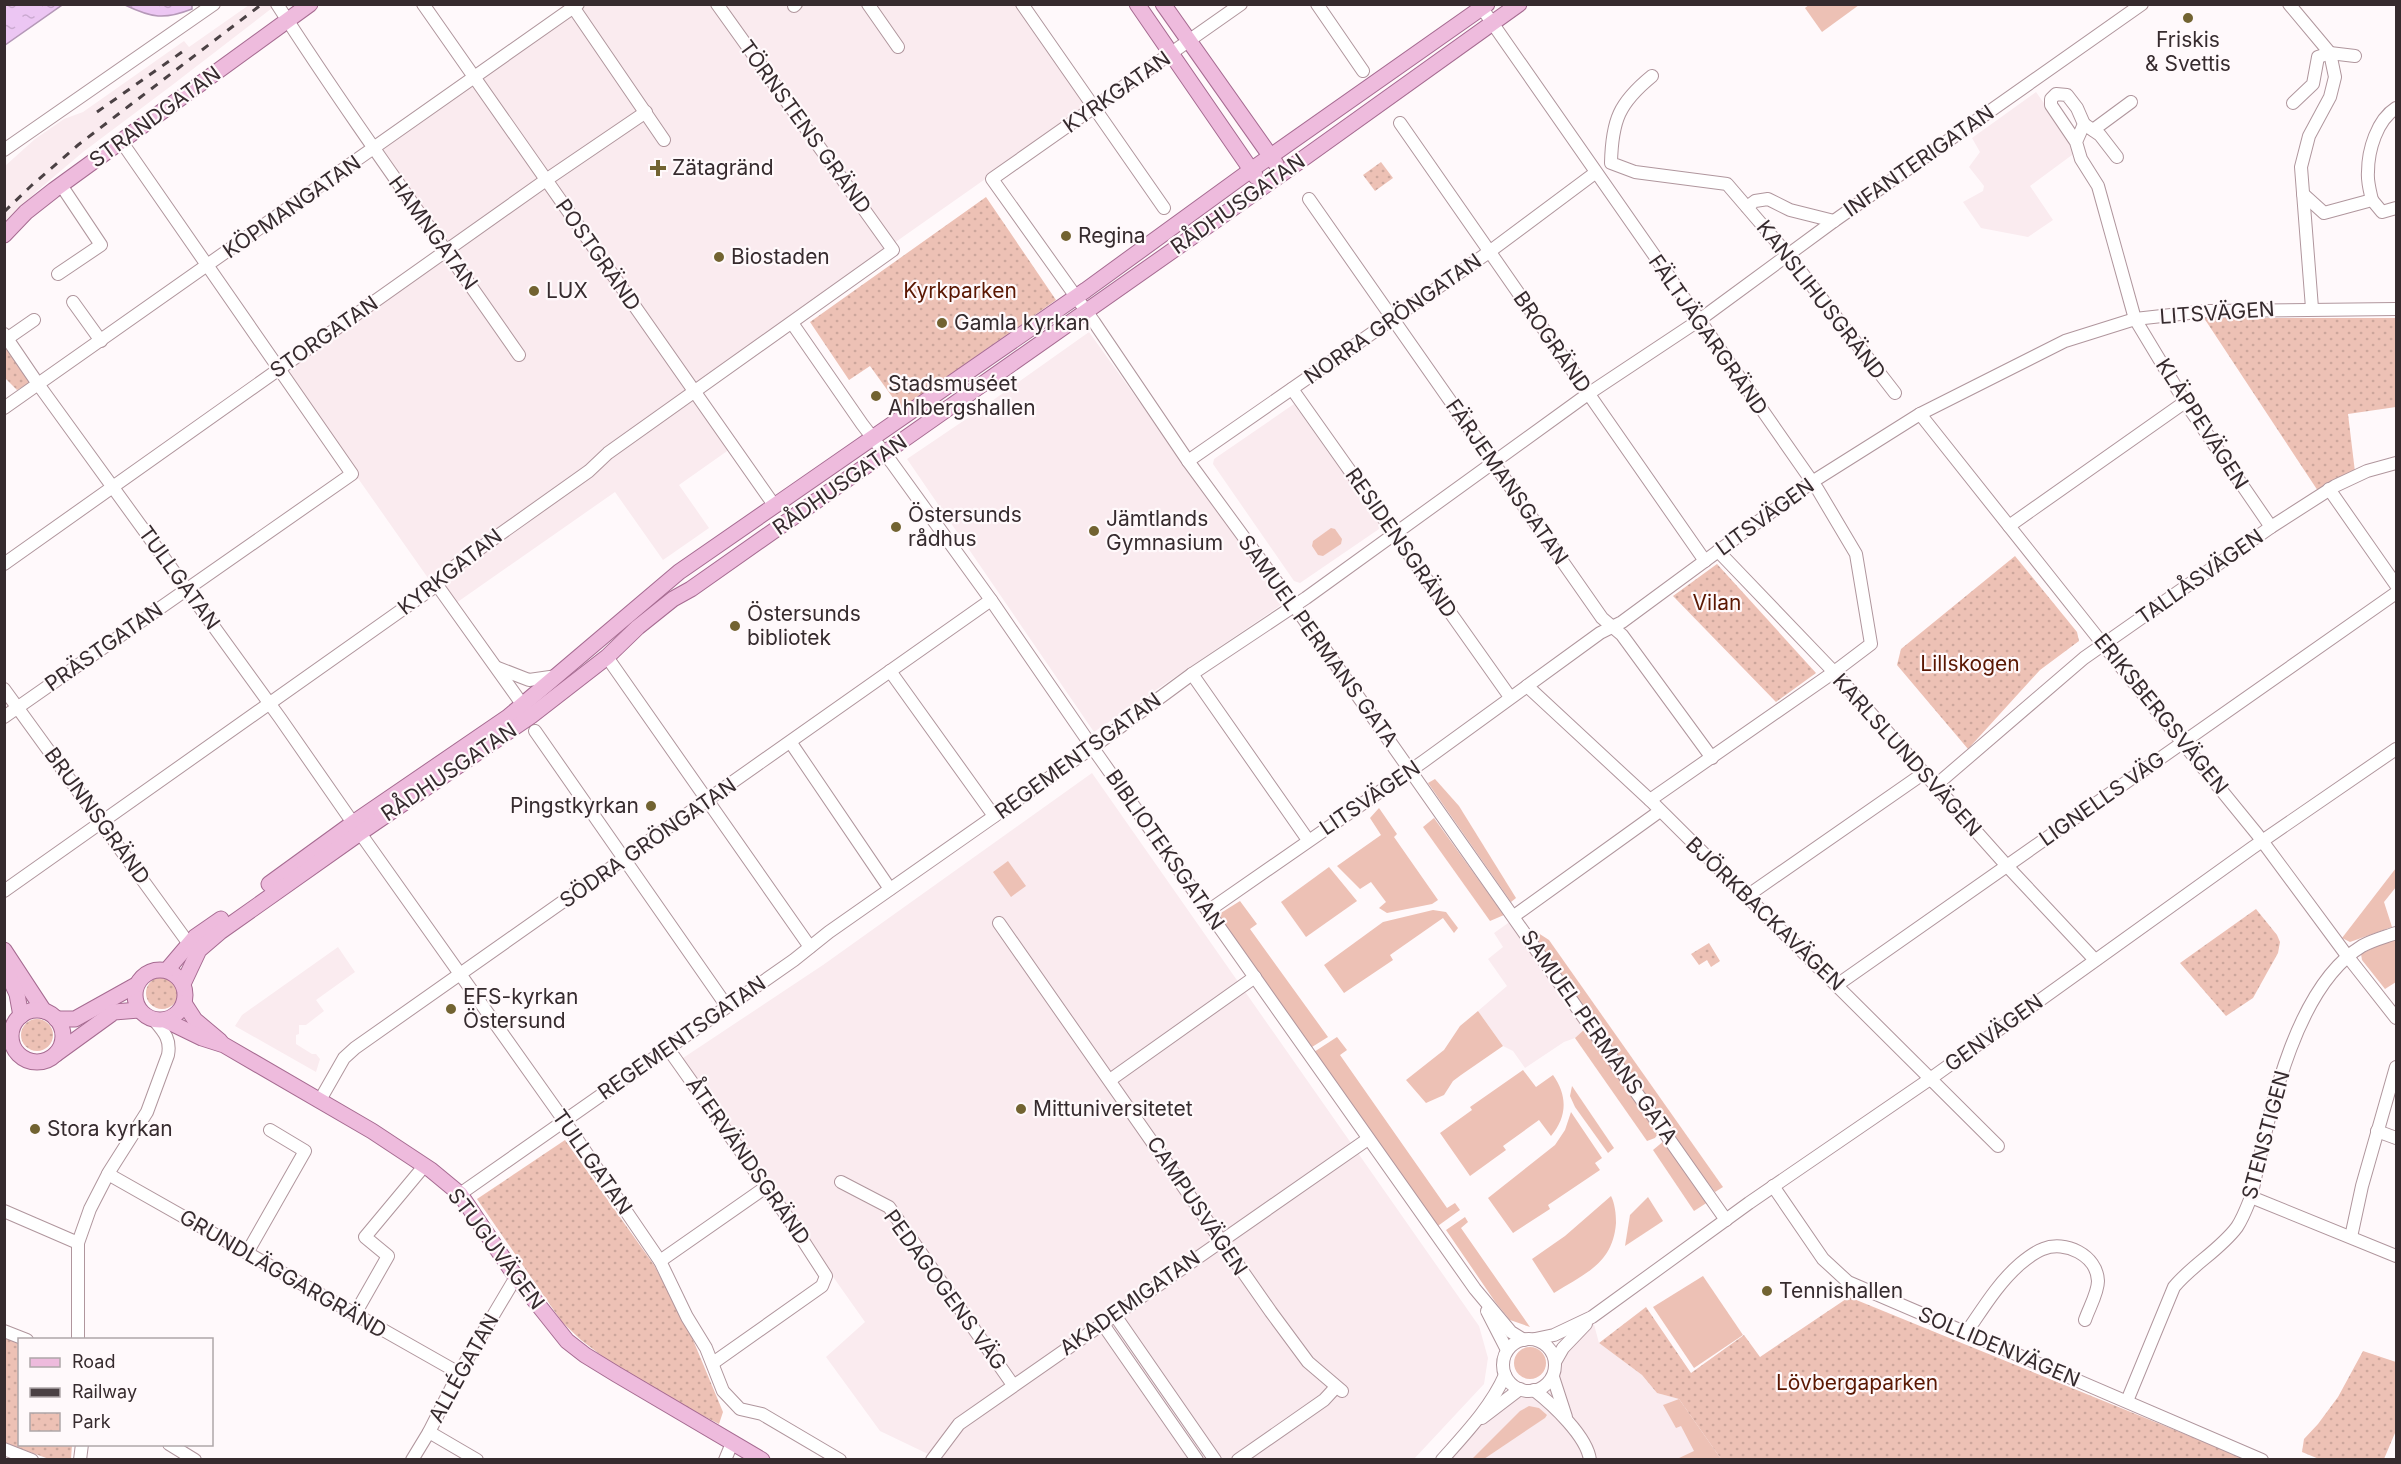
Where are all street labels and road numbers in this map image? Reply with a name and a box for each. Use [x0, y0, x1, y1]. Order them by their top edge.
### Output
street label: TÖRNSTENS GRÄND [734, 35, 877, 218]
street label: KYRKGATAN [1058, 45, 1175, 138]
street label: STRANDGATAN [84, 61, 225, 173]
street label: INFANTERIGATAN [1839, 99, 1999, 222]
street label: RÅDHUSGATAN [1165, 146, 1310, 259]
street label: KÖPMANGATAN [218, 150, 365, 263]
street label: HAMNGATAN [384, 171, 483, 295]
street label: POSTGRÄND [551, 194, 647, 315]
street label: KANSLIHUSGRÄND [1752, 215, 1892, 384]
street label: NORRA GRÖNGATAN [1299, 248, 1486, 389]
street label: FÄLTJÄGARGRÄND [1644, 249, 1774, 420]
street label: BROGRÄND [1508, 286, 1597, 397]
street label: STORGATAN [265, 290, 382, 383]
street label: LITSVÄGEN [2158, 295, 2275, 329]
street label: KLÄPPEVÄGEN [2151, 353, 2255, 494]
street label: FÄRJEMANSGATAN [1441, 394, 1575, 569]
street label: RÅDHUSGATAN [767, 427, 912, 540]
street label: RESIDENSGRÄND [1340, 462, 1463, 622]
street label: LITSVÄGEN [1710, 472, 1819, 561]
street label: TULLGATAN [133, 521, 225, 635]
street label: TALLÅSVÄGEN [2130, 522, 2268, 630]
street label: KYRKGATAN [393, 523, 507, 620]
street label: SAMUEL PERMANS GATA [1233, 530, 1404, 751]
street label: PRÄSTGATAN [40, 596, 167, 696]
street label: ERIKSBERGSVÄGEN [2089, 628, 2235, 799]
street label: KARLSLUNDSVÄGEN [1828, 667, 1988, 841]
street label: REGEMENTSGATAN [990, 687, 1165, 824]
street label: RÅDHUSGATAN [375, 715, 521, 826]
street label: BRUNNSGRÄND [39, 742, 156, 889]
street label: LIGNELLS VÄG [2034, 745, 2169, 851]
street label: LITSVÄGEN [1314, 754, 1425, 840]
street label: BIBLIOTEKSGATAN [1101, 765, 1230, 935]
street label: SÖDRA GRÖNGATAN [555, 772, 741, 913]
street label: BJÖRKBACKAVÄGEN [1681, 831, 1850, 996]
street label: SAMUEL PERMANS GATA [1516, 925, 1683, 1148]
street label: REGEMENTSGATAN [593, 970, 770, 1105]
street label: GENVÄGEN [1939, 988, 2048, 1077]
street label: STENSTIGEN [2236, 1068, 2295, 1202]
street label: ÅTERVÄNDSGRÄND [681, 1071, 817, 1249]
street label: TULLGATAN [547, 1104, 638, 1219]
street label: CAMPUSVÄGEN [1142, 1131, 1254, 1280]
street label: STUGUVÄGEN [443, 1183, 551, 1314]
street label: GRUNDLÄGGARGRÄND [175, 1203, 392, 1343]
street label: PEDAGOGENS VÄG [879, 1204, 1013, 1375]
street label: AKADEMIGATAN [1055, 1245, 1205, 1360]
street label: SOLLIDENVÄGEN [1914, 1300, 2084, 1392]
street label: ALLÉGATAN [422, 1308, 504, 1427]

